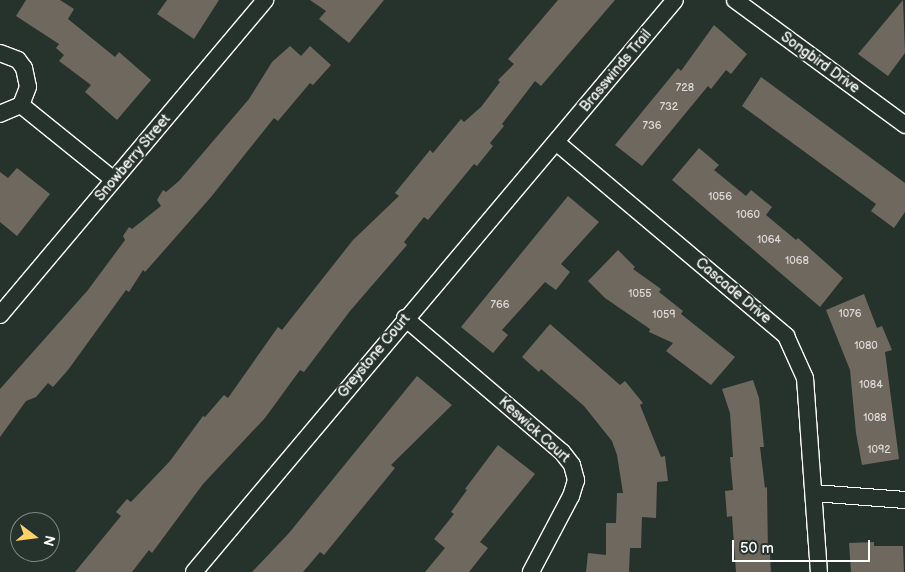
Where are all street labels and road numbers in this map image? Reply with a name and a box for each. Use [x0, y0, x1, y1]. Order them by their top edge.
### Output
street label: Brasswinds Trail [577, 26, 655, 116]
street label: Songbird Drive [777, 29, 863, 97]
street label: Snowberry Street [91, 111, 175, 205]
street label: Cascade Drive [692, 255, 774, 327]
street label: Greystone Court [334, 311, 414, 401]
street label: Keswick Court [495, 394, 573, 466]

